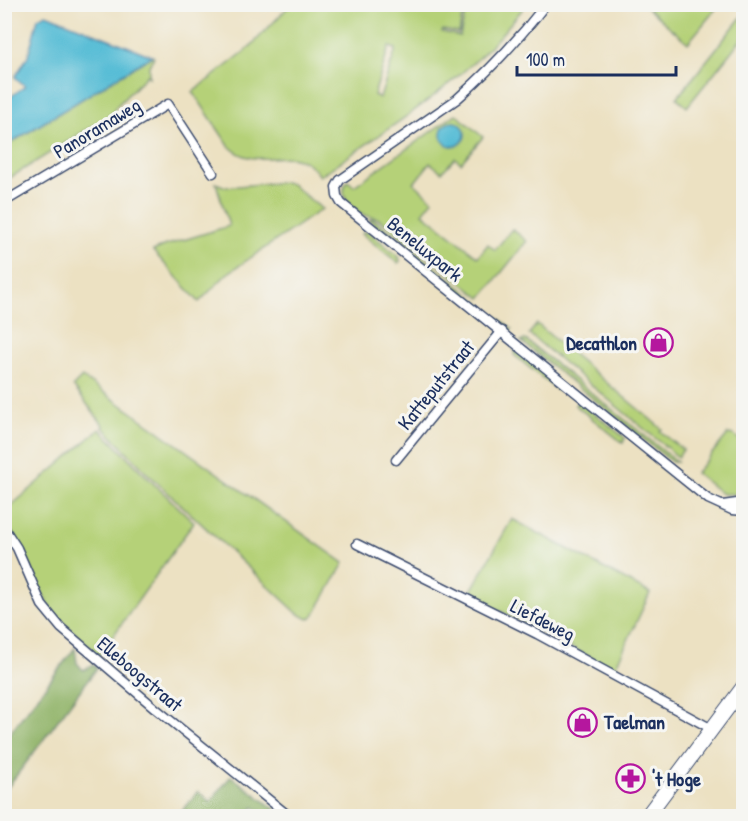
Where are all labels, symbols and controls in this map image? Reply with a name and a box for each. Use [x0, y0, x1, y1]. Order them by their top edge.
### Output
scale bar [517, 39, 676, 77]
text: 100 m [526, 47, 565, 72]
street label: Panoramaweg [48, 91, 146, 164]
street label: Beneluxpark [382, 210, 469, 287]
shop icon: Decathlon [642, 327, 674, 359]
place label: Decathlon [566, 329, 637, 356]
street label: Katteputstraat [391, 333, 481, 435]
street label: Liefdeweg [506, 592, 580, 647]
street label: Elleboogstraat [92, 630, 190, 718]
shop icon: Taelman [567, 706, 599, 738]
place label: Taelman [603, 708, 665, 735]
pharmacy icon: 't Hoge [615, 763, 647, 795]
place label: 't Hoge [652, 765, 701, 793]

